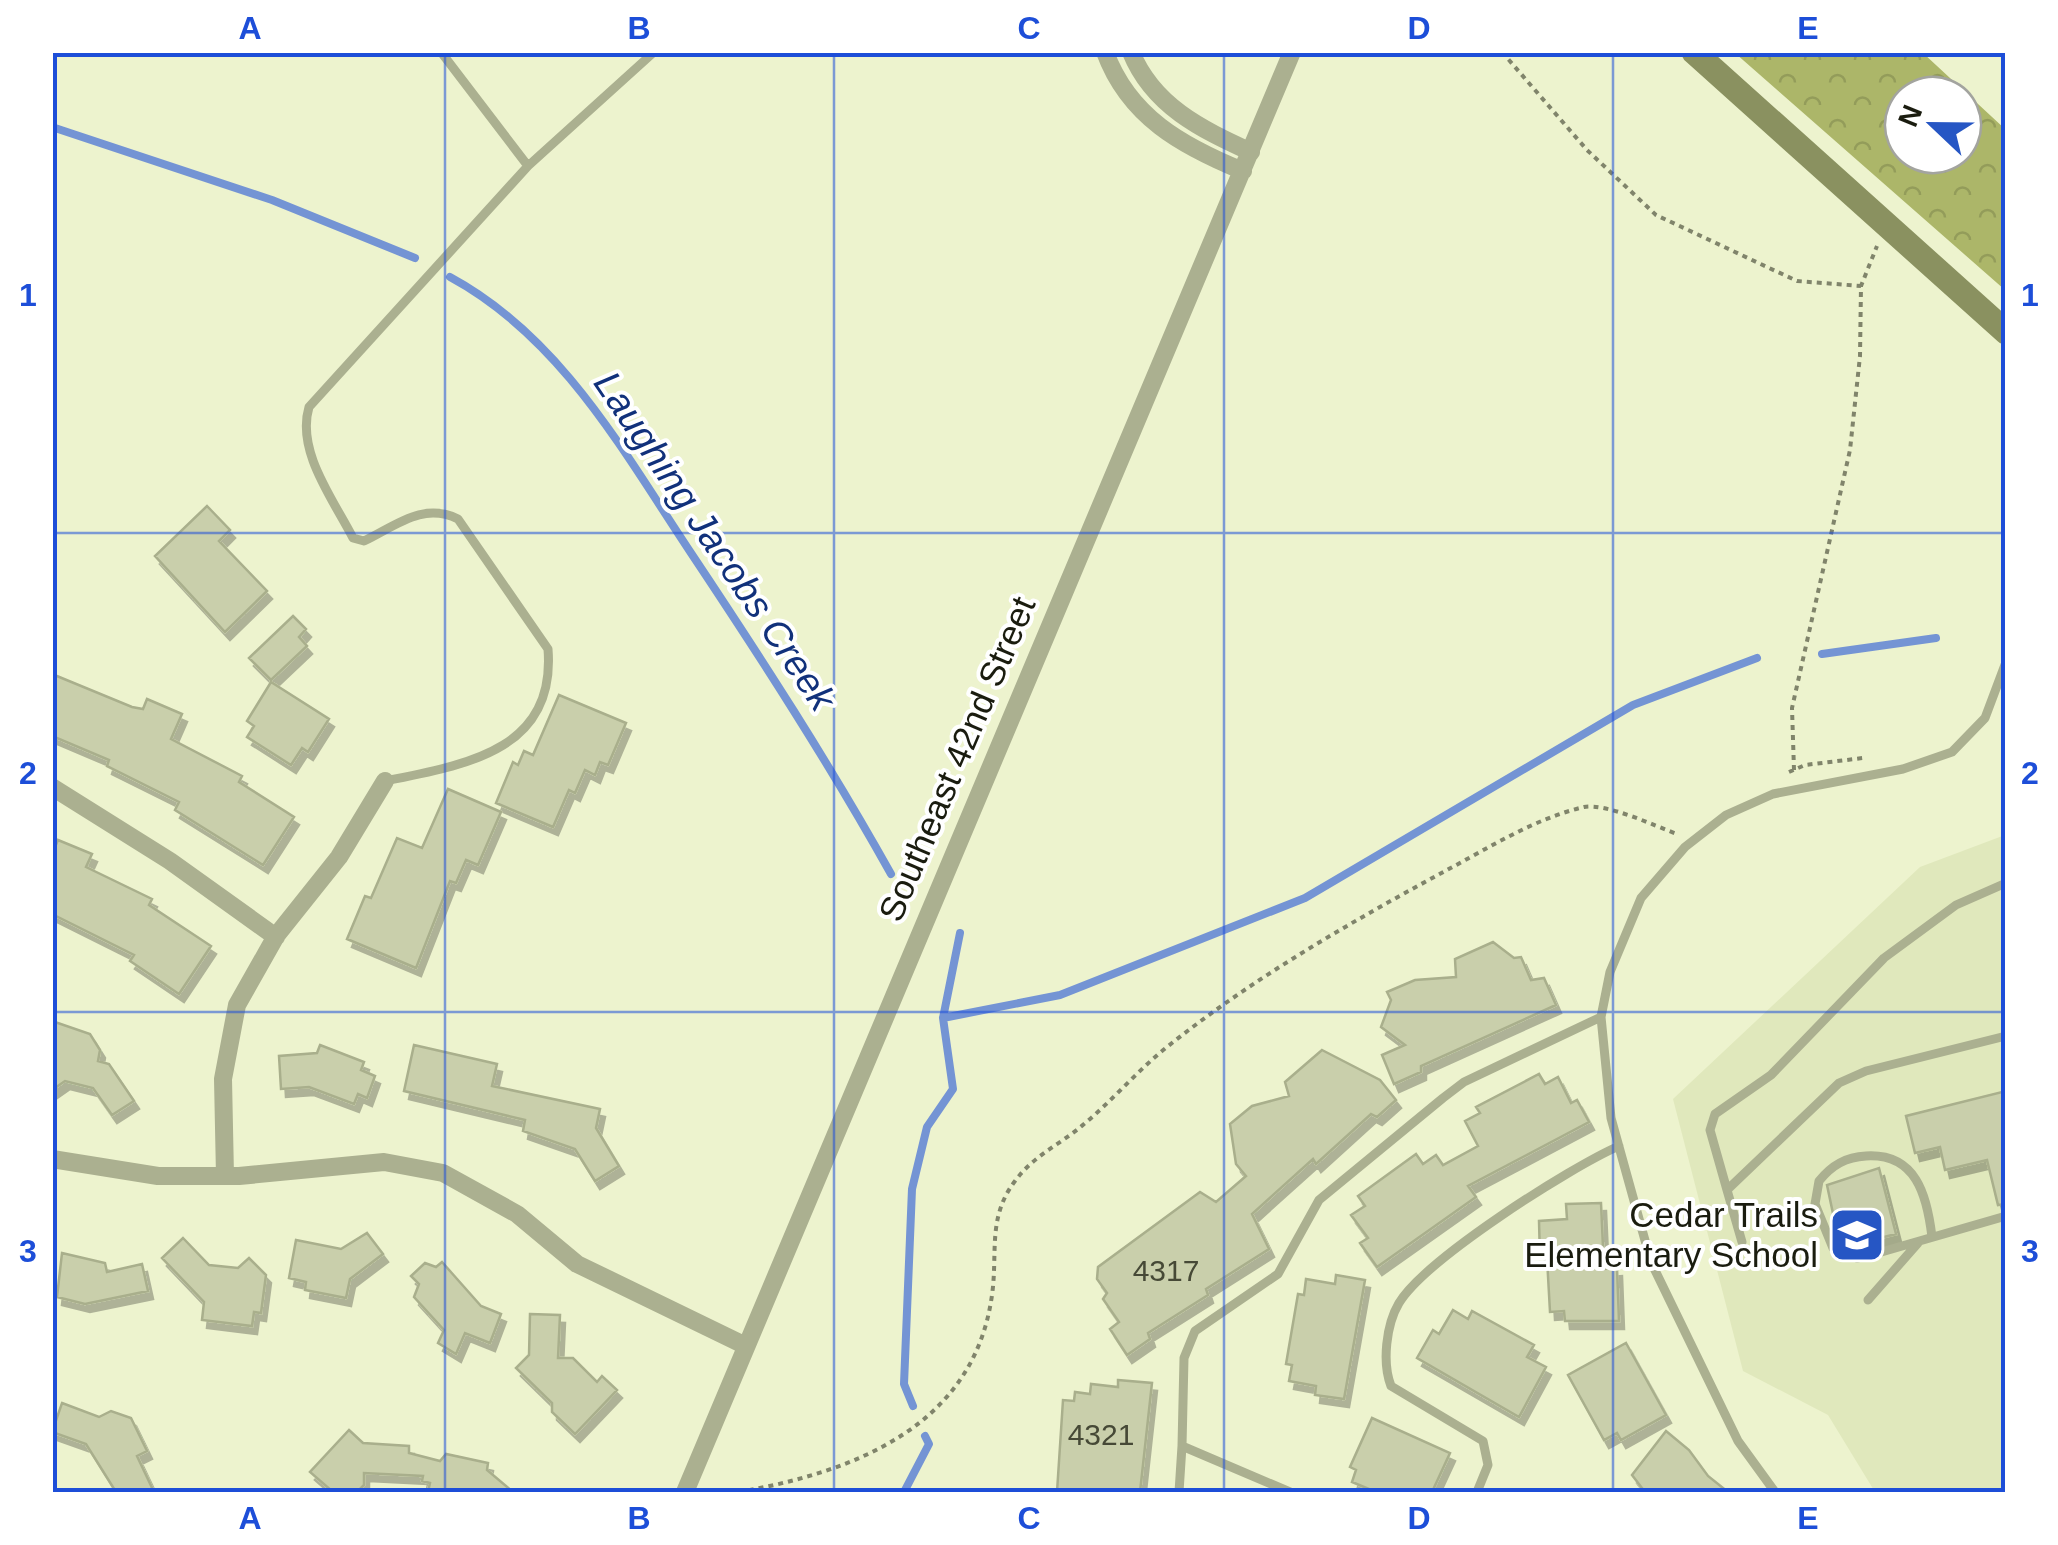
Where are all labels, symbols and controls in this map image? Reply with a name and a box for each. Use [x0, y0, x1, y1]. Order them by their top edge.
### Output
text: A [238, 10, 262, 46]
text: B [627, 10, 651, 46]
text: C [1017, 10, 1041, 46]
text: D [1407, 10, 1431, 46]
text: E [1797, 10, 1819, 46]
north arrow [1883, 75, 1983, 175]
text: N [1892, 101, 1928, 131]
text: 1 [19, 277, 37, 313]
text: 1 [2021, 277, 2039, 313]
water label: Laughing Jacobs Creek [586, 364, 845, 720]
street label: Southeast 42nd Street [871, 591, 1043, 927]
text: 2 [19, 755, 37, 791]
text: 2 [2021, 755, 2039, 791]
place label: Cedar Trails Elementary School [1524, 1195, 1818, 1274]
school or university icon: Cedar Trails Elementary School [1827, 1205, 1887, 1265]
text: 3 [19, 1233, 37, 1269]
text: 3 [2021, 1233, 2039, 1269]
house number: 4317 [1133, 1254, 1199, 1287]
house number: 4321 [1068, 1418, 1134, 1451]
text: A [238, 1500, 262, 1536]
text: B [627, 1500, 651, 1536]
text: C [1017, 1500, 1041, 1536]
text: D [1407, 1500, 1431, 1536]
text: E [1797, 1500, 1819, 1536]

